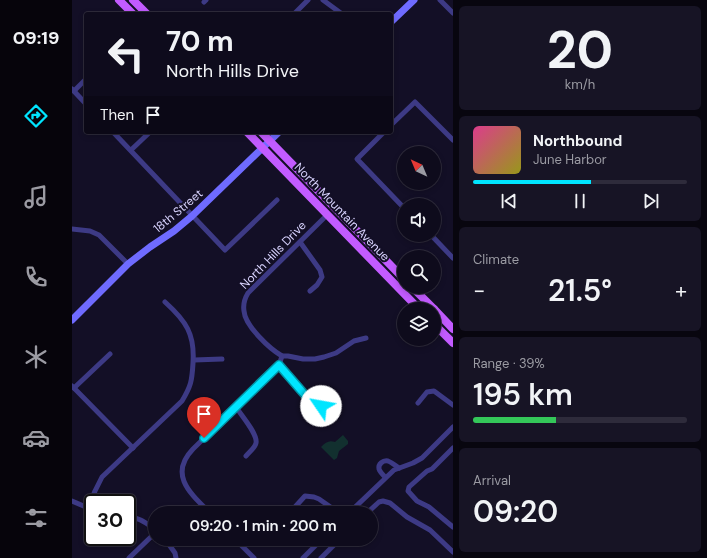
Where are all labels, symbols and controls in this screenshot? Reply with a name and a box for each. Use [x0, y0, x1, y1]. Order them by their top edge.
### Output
text: 20 [547, 16, 613, 84]
text: 70 m [166, 23, 234, 60]
text: 09:19 [13, 26, 59, 50]
icon: left [100, 28, 152, 80]
text: North Hills Drive [166, 59, 299, 83]
text: km/h [565, 76, 595, 93]
icon: directions [22, 102, 50, 130]
icon: arrive [142, 104, 164, 126]
text: Then [100, 105, 134, 125]
text: Northbound [533, 131, 622, 151]
north arrow [397, 146, 441, 190]
map controls [397, 146, 441, 346]
text: June Harbor [533, 151, 607, 168]
street label: North Mountain Avenue [291, 159, 393, 265]
icon: music [22, 183, 50, 211]
street label: 18th Street [150, 185, 206, 236]
icon: previous [498, 190, 520, 212]
icon: pause [569, 190, 591, 212]
icon: next [640, 190, 662, 212]
button: sound [397, 198, 441, 242]
street label: North Hills Drive [236, 217, 310, 292]
button: search [397, 250, 441, 294]
text: Climate [473, 251, 519, 268]
icon: phone [22, 263, 50, 291]
text: 21.5° [548, 271, 612, 310]
text: − [473, 276, 485, 305]
text: + [675, 276, 687, 305]
button: layers [397, 302, 441, 346]
icon: climate [22, 343, 50, 371]
text: Range · 39% [473, 355, 545, 372]
text: 195 km [473, 375, 573, 414]
position arrow [300, 385, 342, 427]
pin [187, 397, 221, 438]
icon: arrive [193, 403, 215, 425]
icon: car [22, 424, 50, 452]
text: Arrival [473, 472, 511, 489]
text: 09:20 [473, 492, 558, 531]
speed limit sign: 30 [84, 494, 136, 546]
icon: filters [22, 504, 50, 532]
text: 09:20 · 1 min · 200 m [189, 516, 337, 536]

